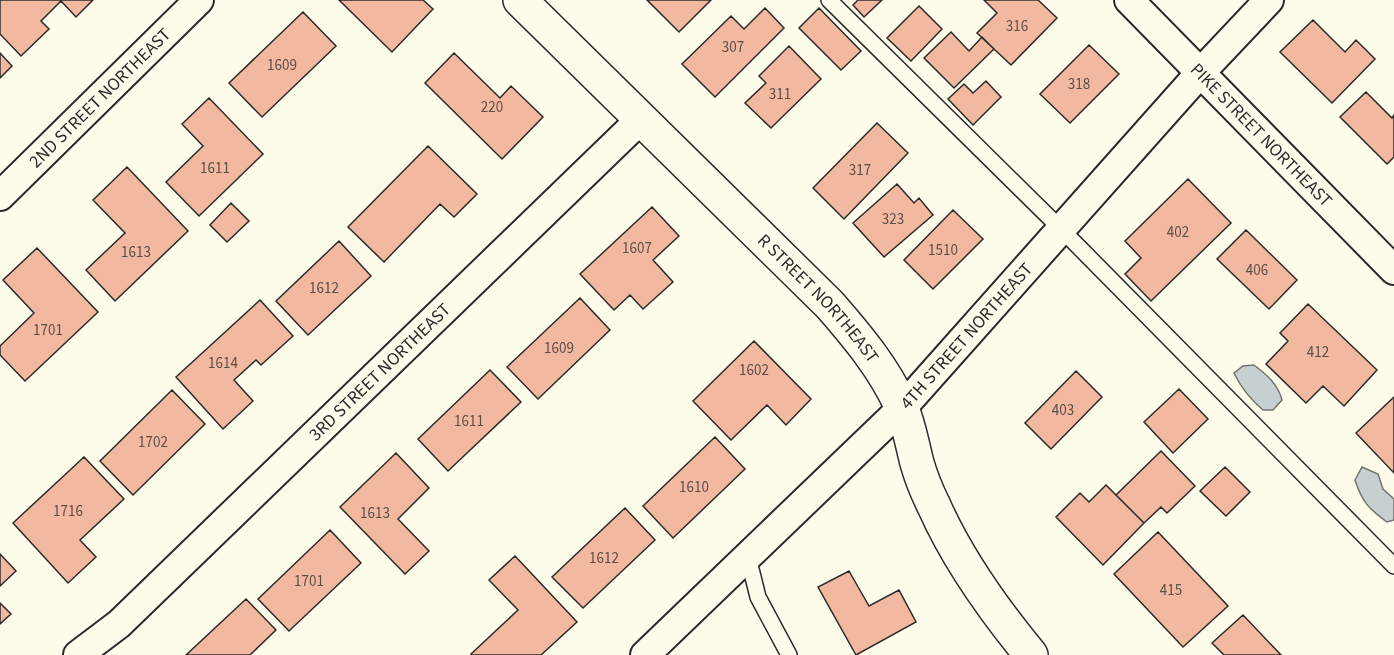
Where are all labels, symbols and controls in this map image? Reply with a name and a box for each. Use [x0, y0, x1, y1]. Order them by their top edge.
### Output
house number: 316 [1006, 16, 1028, 37]
street label: 2ND STREET NORTHEAST [23, 22, 176, 173]
house number: 307 [722, 37, 744, 58]
house number: 1609 [267, 55, 297, 76]
street label: PIKE STREET NORTHEAST [1185, 57, 1338, 213]
house number: 318 [1068, 74, 1090, 95]
house number: 311 [769, 84, 791, 105]
house number: 220 [481, 97, 503, 118]
house number: 1611 [200, 158, 230, 179]
house number: 317 [849, 160, 871, 181]
house number: 323 [882, 209, 904, 230]
house number: 402 [1167, 222, 1189, 243]
street label: R STREET NORTHEAST [752, 228, 885, 368]
house number: 1607 [622, 238, 652, 259]
house number: 1510 [928, 240, 958, 261]
house number: 1613 [121, 242, 151, 263]
street label: 4TH STREET NORTHEAST [894, 257, 1038, 415]
house number: 406 [1246, 260, 1268, 281]
house number: 1612 [309, 278, 339, 299]
street label: 3RD STREET NORTHEAST [303, 297, 456, 446]
house number: 1701 [33, 320, 63, 341]
house number: 1609 [544, 338, 574, 359]
house number: 412 [1307, 342, 1329, 363]
house number: 1614 [208, 353, 238, 374]
house number: 1602 [739, 360, 769, 381]
house number: 403 [1052, 400, 1074, 421]
house number: 1611 [454, 411, 484, 432]
house number: 1702 [138, 432, 168, 453]
house number: 1610 [679, 477, 709, 498]
house number: 1716 [53, 501, 83, 522]
house number: 1613 [360, 503, 390, 524]
house number: 1612 [589, 548, 619, 569]
house number: 1701 [294, 571, 324, 592]
house number: 415 [1160, 580, 1182, 601]

